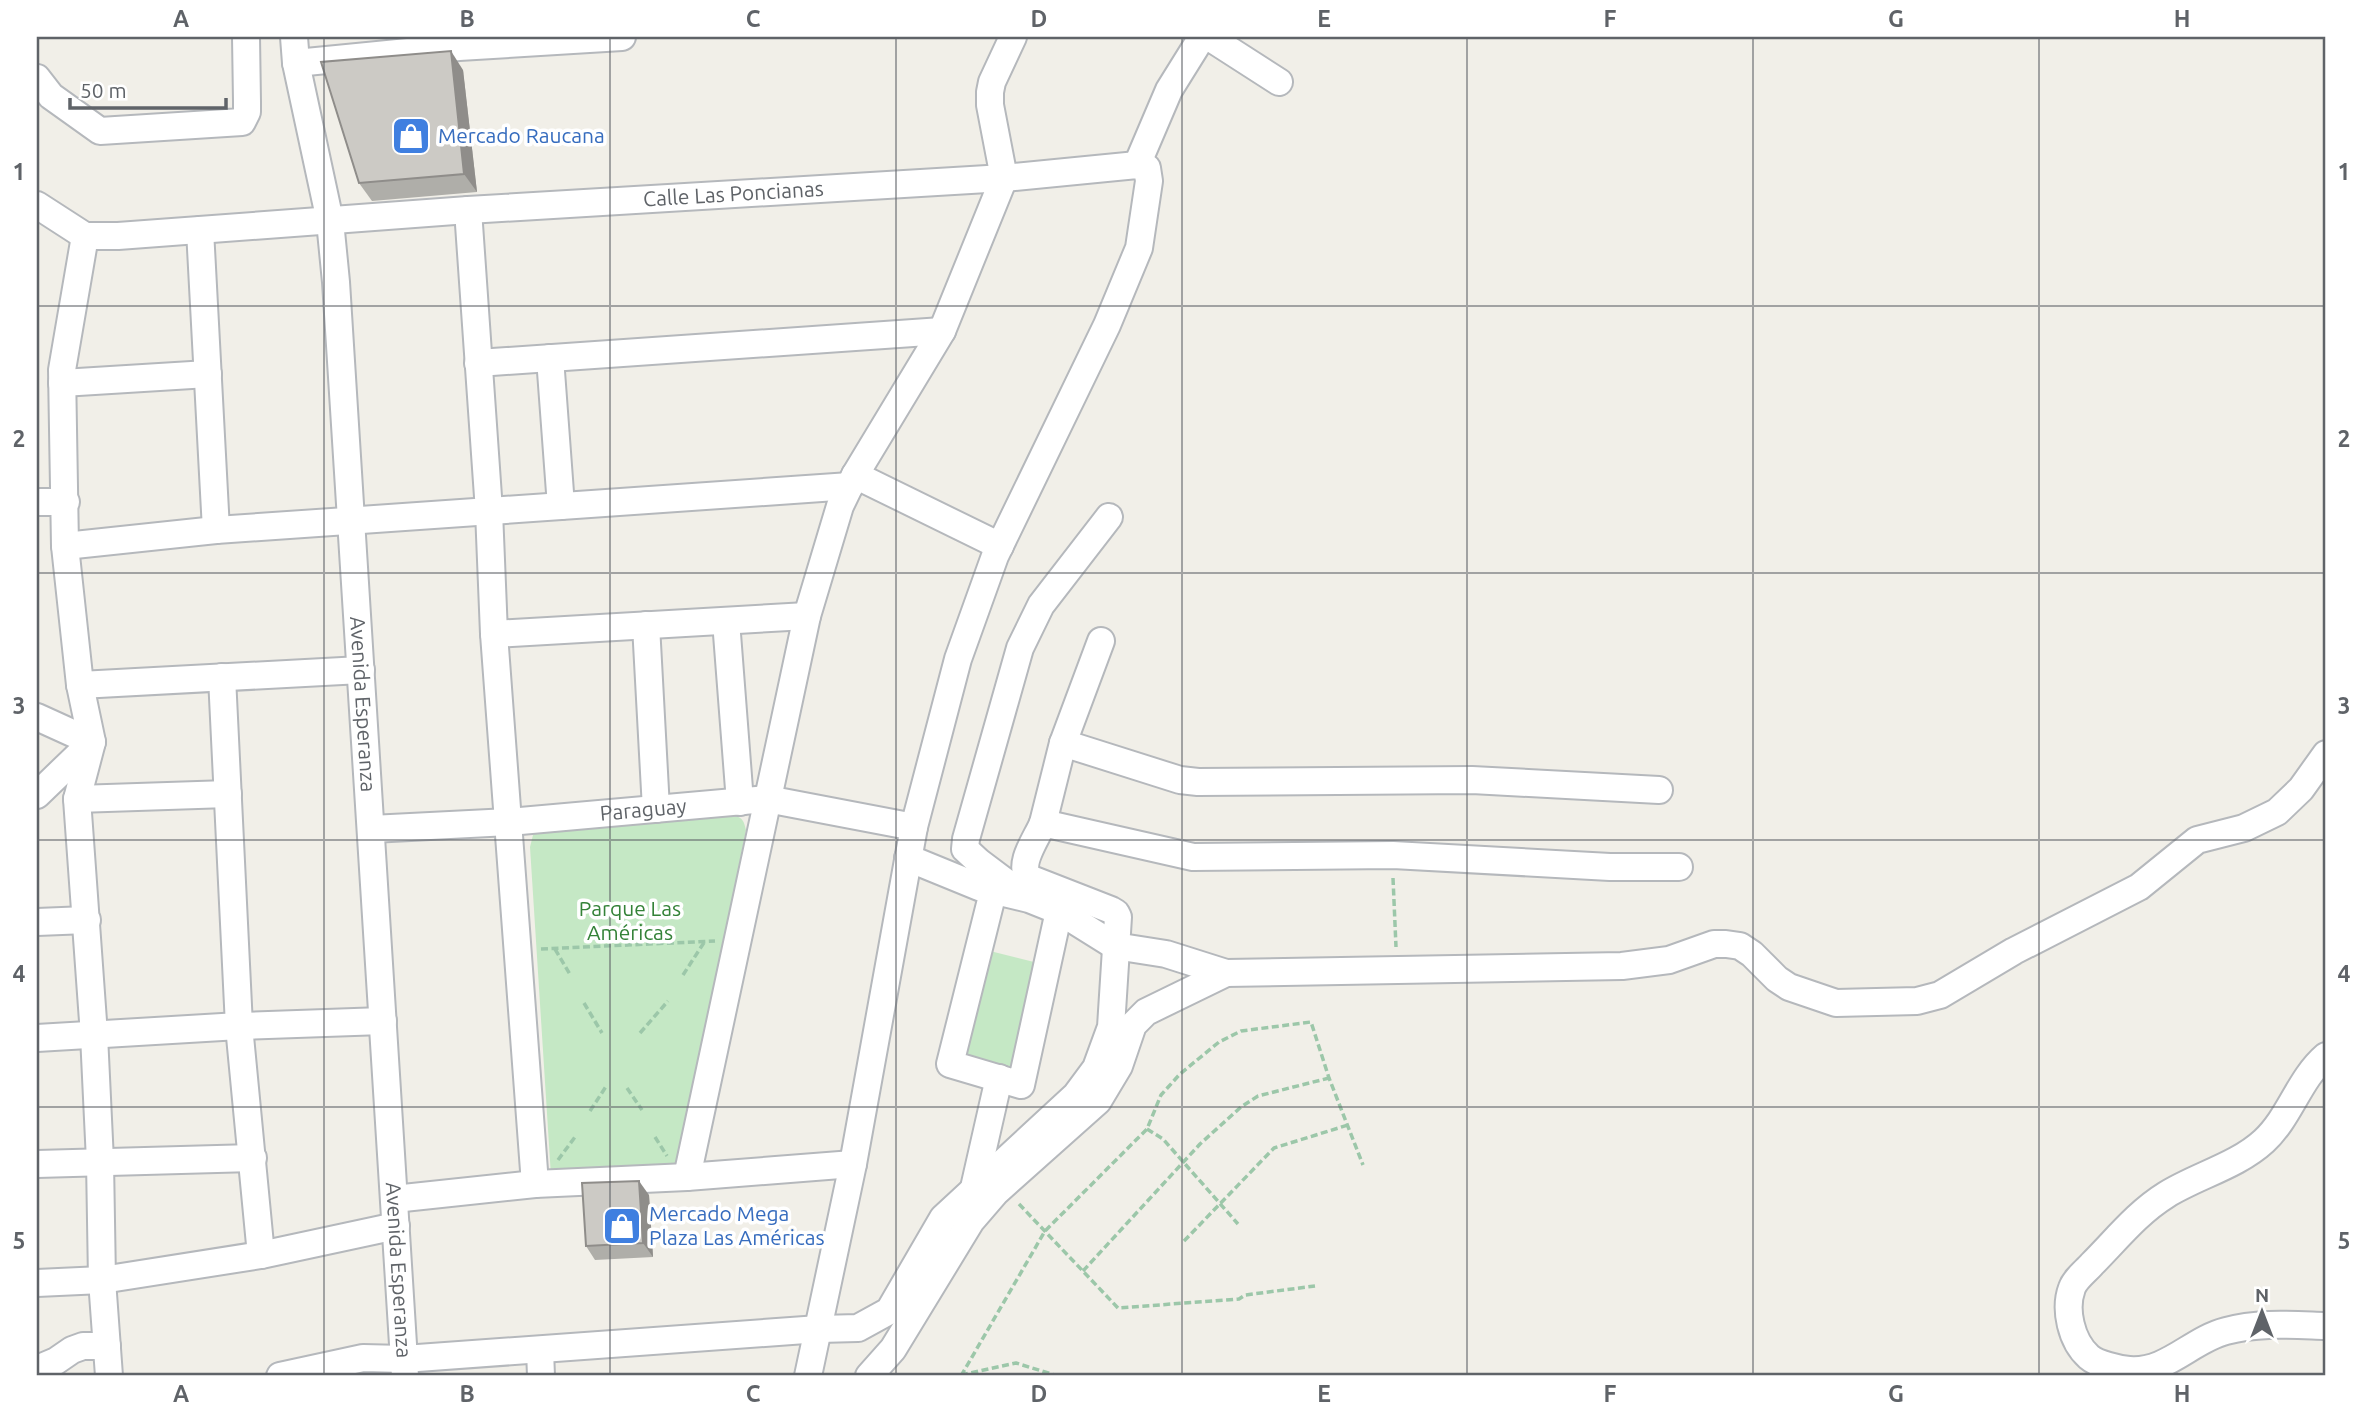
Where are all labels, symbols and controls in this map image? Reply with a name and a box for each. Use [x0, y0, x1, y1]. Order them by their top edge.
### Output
text: A [173, 6, 189, 31]
text: B [459, 6, 475, 31]
text: C [746, 6, 761, 31]
text: D [1031, 6, 1047, 31]
text: E [1317, 6, 1331, 31]
text: F [1604, 6, 1617, 31]
text: G [1888, 6, 1904, 31]
text: H [2174, 6, 2190, 31]
scale bar [70, 66, 226, 110]
text: 50 m [80, 78, 127, 102]
shop icon: Mercado Raucana [390, 115, 432, 157]
place label: Mercado Raucana [438, 123, 605, 147]
text: 1 [13, 159, 25, 184]
text: 1 [2338, 159, 2350, 184]
street label: Calle Las Poncianas [642, 176, 824, 211]
text: 2 [13, 426, 25, 451]
text: 2 [2338, 426, 2350, 451]
street label: Avenida Esperanza [346, 615, 381, 793]
text: 3 [13, 693, 25, 718]
text: 3 [2338, 693, 2350, 718]
street label: Paraguay [599, 793, 688, 825]
park label: Parque Las Américas [579, 896, 681, 944]
text: 4 [13, 961, 26, 986]
text: 4 [2338, 961, 2351, 986]
street label: Avenida Esperanza [382, 1181, 417, 1359]
place label: Mercado Mega Plaza Las Américas [649, 1201, 825, 1249]
shop icon: Mercado Mega Plaza Las Américas [601, 1205, 643, 1247]
text: 5 [13, 1228, 25, 1253]
text: 5 [2338, 1228, 2350, 1253]
north arrow [2226, 1276, 2296, 1346]
text: N [2255, 1284, 2269, 1306]
text: A [173, 1381, 189, 1406]
text: B [459, 1381, 475, 1406]
text: C [746, 1381, 761, 1406]
text: D [1031, 1381, 1047, 1406]
text: E [1317, 1381, 1331, 1406]
text: F [1604, 1381, 1617, 1406]
text: G [1888, 1381, 1904, 1406]
text: H [2174, 1381, 2190, 1406]

